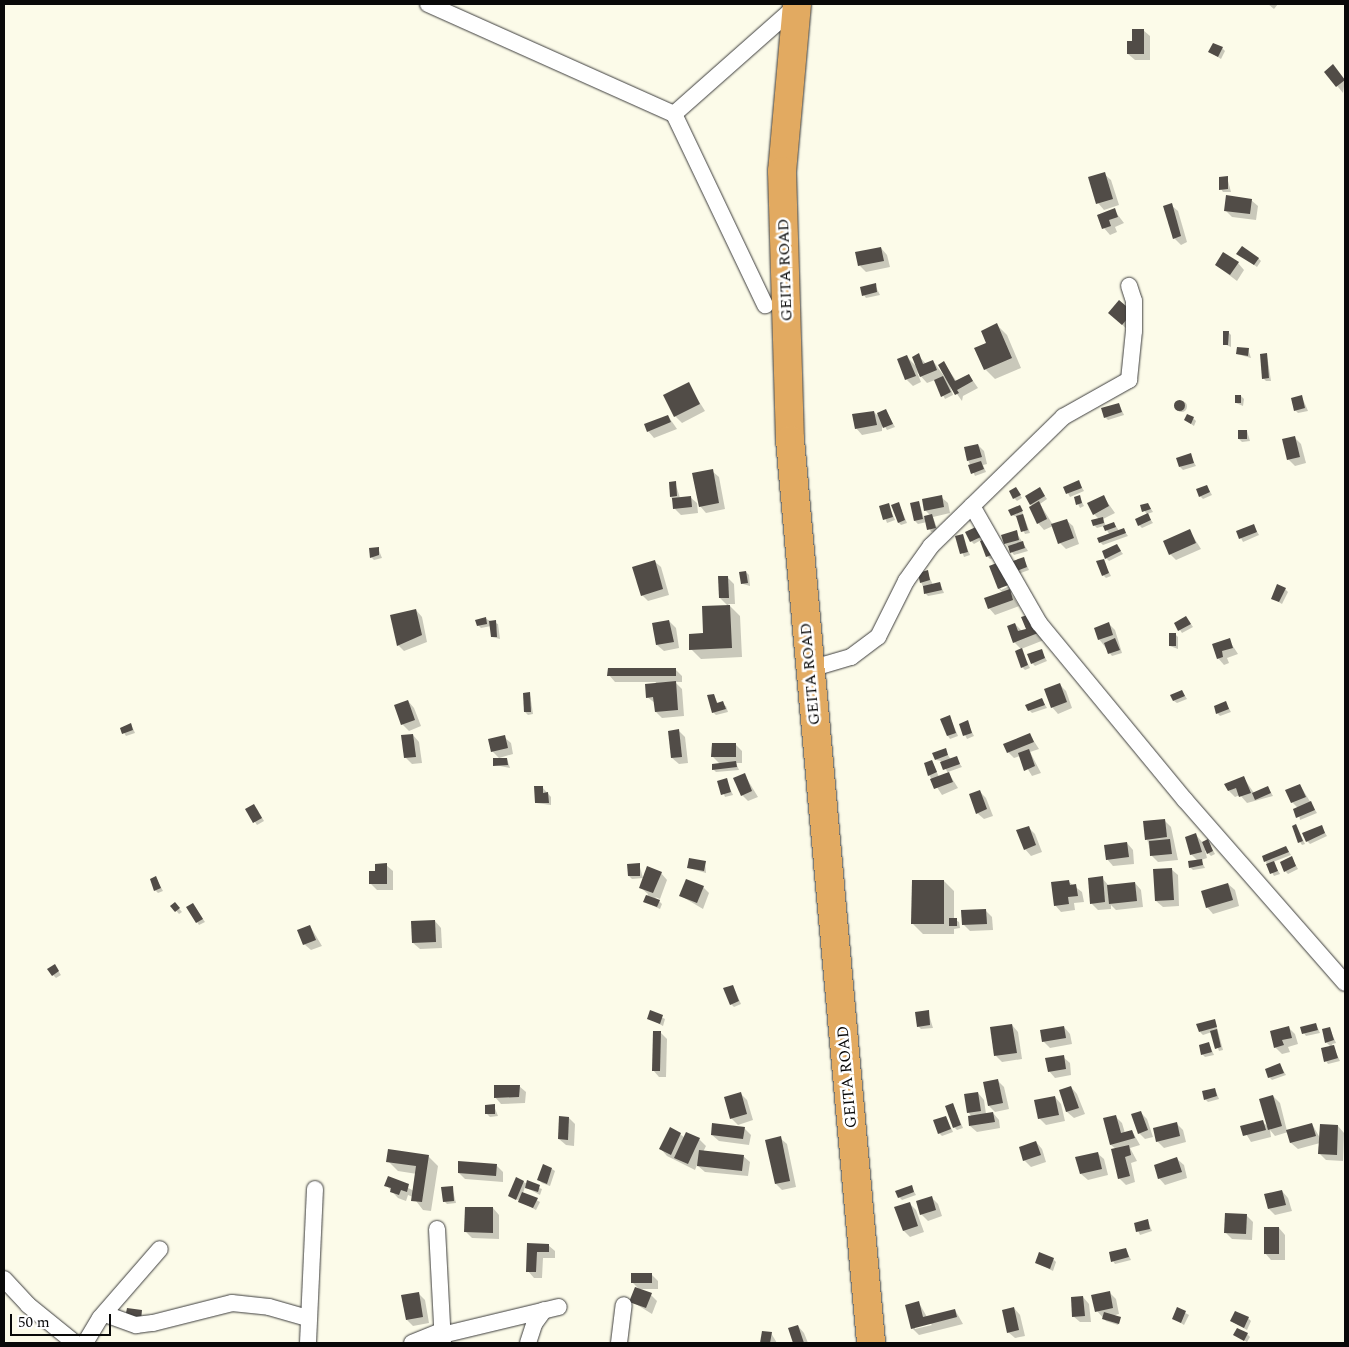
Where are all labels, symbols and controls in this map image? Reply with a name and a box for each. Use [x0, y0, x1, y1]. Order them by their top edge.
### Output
street label: GEITA ROAD [774, 218, 796, 322]
street label: GEITA ROAD [796, 622, 824, 726]
street label: GEITA ROAD [833, 1025, 861, 1129]
scale bar [12, 1304, 114, 1336]
text: 50 m [18, 1311, 50, 1334]

